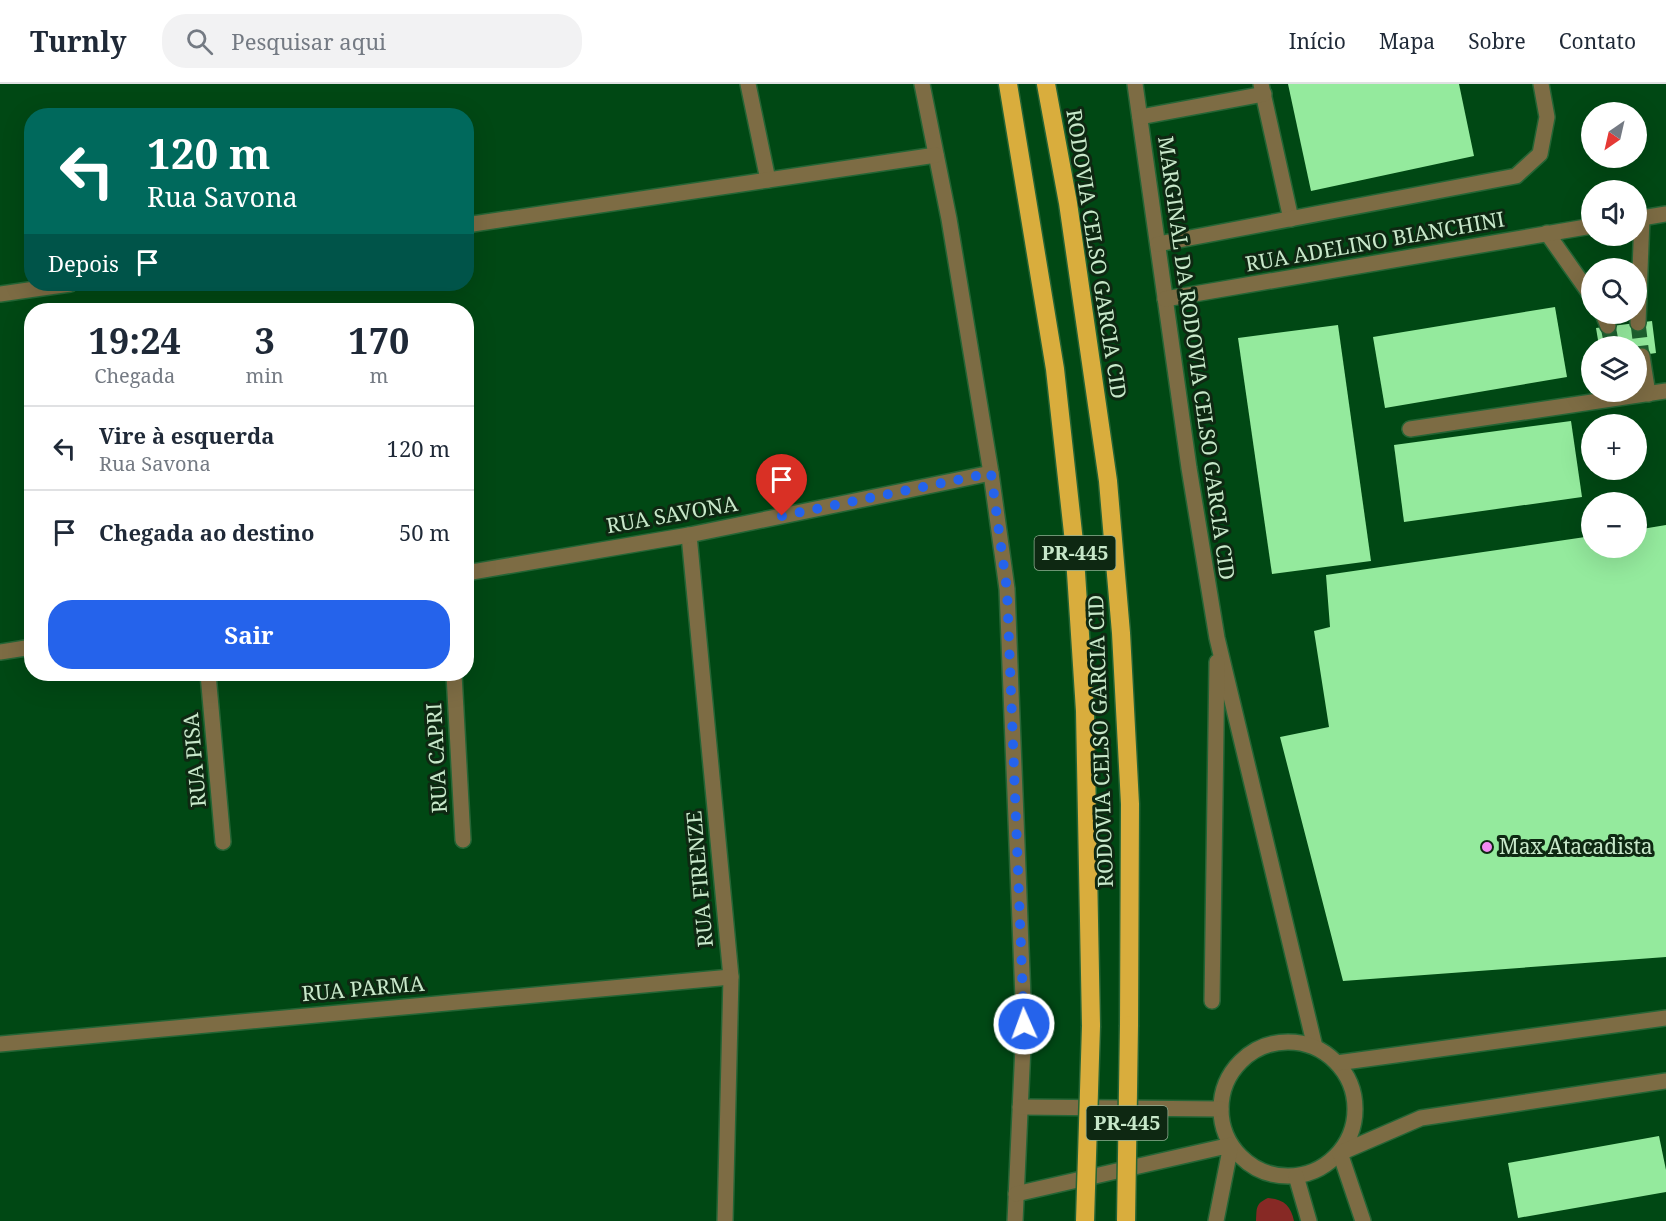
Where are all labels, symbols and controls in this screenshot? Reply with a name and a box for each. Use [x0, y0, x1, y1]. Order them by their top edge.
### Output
search box [162, 14, 582, 68]
text: Turnly [30, 22, 126, 60]
icon: search [183, 25, 216, 58]
text: Pesquisar aqui [231, 26, 386, 56]
text: Início [1289, 27, 1346, 55]
text: Mapa [1379, 27, 1435, 55]
text: Sobre [1468, 27, 1526, 55]
text: Contato [1559, 27, 1636, 55]
north arrow [1581, 102, 1647, 168]
map controls [1581, 102, 1647, 558]
street label: RODOVIA CELSO GARCIA CID [1060, 107, 1134, 401]
text: 120 m [147, 124, 271, 181]
icon: left [48, 132, 126, 210]
street label: MARGINAL DA RODOVIA CELSO GARCIA CID [1152, 134, 1242, 582]
text: Rua Savona [147, 178, 298, 215]
button: sound [1581, 180, 1647, 246]
street label: RUA ADELINO BIANCHINI [1243, 204, 1507, 278]
icon: arrive [131, 246, 164, 279]
text: Depois [48, 248, 119, 278]
button: search [1581, 258, 1647, 324]
text: 19:24 [89, 316, 181, 365]
text: 3 [254, 316, 275, 365]
text: 170 [348, 316, 409, 365]
button: layers [1581, 336, 1647, 402]
text: Chegada [94, 362, 175, 389]
text: min [246, 362, 284, 389]
text: m [369, 362, 388, 389]
button: + [1581, 414, 1647, 480]
text: Vire à esquerda [99, 420, 275, 450]
icon: left [48, 432, 81, 465]
text: 120 m [387, 433, 450, 463]
text: Rua Savona [99, 450, 211, 477]
pin [756, 454, 807, 516]
icon: arrive [765, 463, 798, 496]
street label: RUA SAVONA [604, 489, 740, 539]
button: − [1581, 492, 1647, 558]
icon: arrive [48, 516, 81, 549]
text: Chegada ao destino [99, 517, 314, 547]
text: 50 m [399, 517, 450, 547]
road number: PR-445 [1034, 536, 1116, 570]
street label: RODOVIA CELSO GARCIA CID [1081, 594, 1119, 888]
button: Sair [48, 600, 450, 669]
street label: RUA CAPRI [419, 702, 453, 814]
street label: RUA PISA [176, 712, 212, 808]
street label: RUA FIRENZE [679, 810, 719, 949]
place label: Max Atacadista [1499, 832, 1653, 860]
marker: Max Atacadista [1480, 840, 1494, 854]
street label: RUA PARMA [300, 969, 426, 1007]
position arrow [992, 992, 1056, 1056]
road number: PR-445 [1086, 1106, 1168, 1140]

